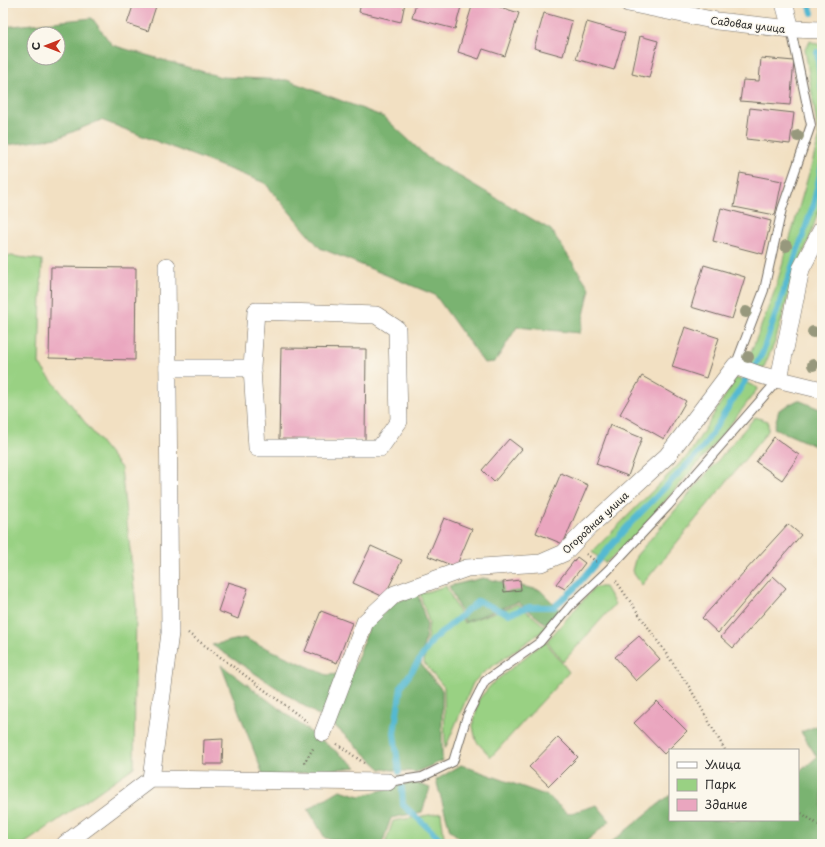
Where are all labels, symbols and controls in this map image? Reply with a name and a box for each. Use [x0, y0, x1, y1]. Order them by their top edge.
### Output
street label: Садовая улица [710, 12, 787, 36]
north arrow [26, 26, 66, 66]
text: С [27, 42, 44, 50]
street label: Огородная улица [559, 487, 632, 557]
legend [669, 749, 799, 821]
text: Улица [705, 755, 741, 773]
text: Парк [705, 775, 737, 793]
text: Здание [705, 795, 747, 813]

